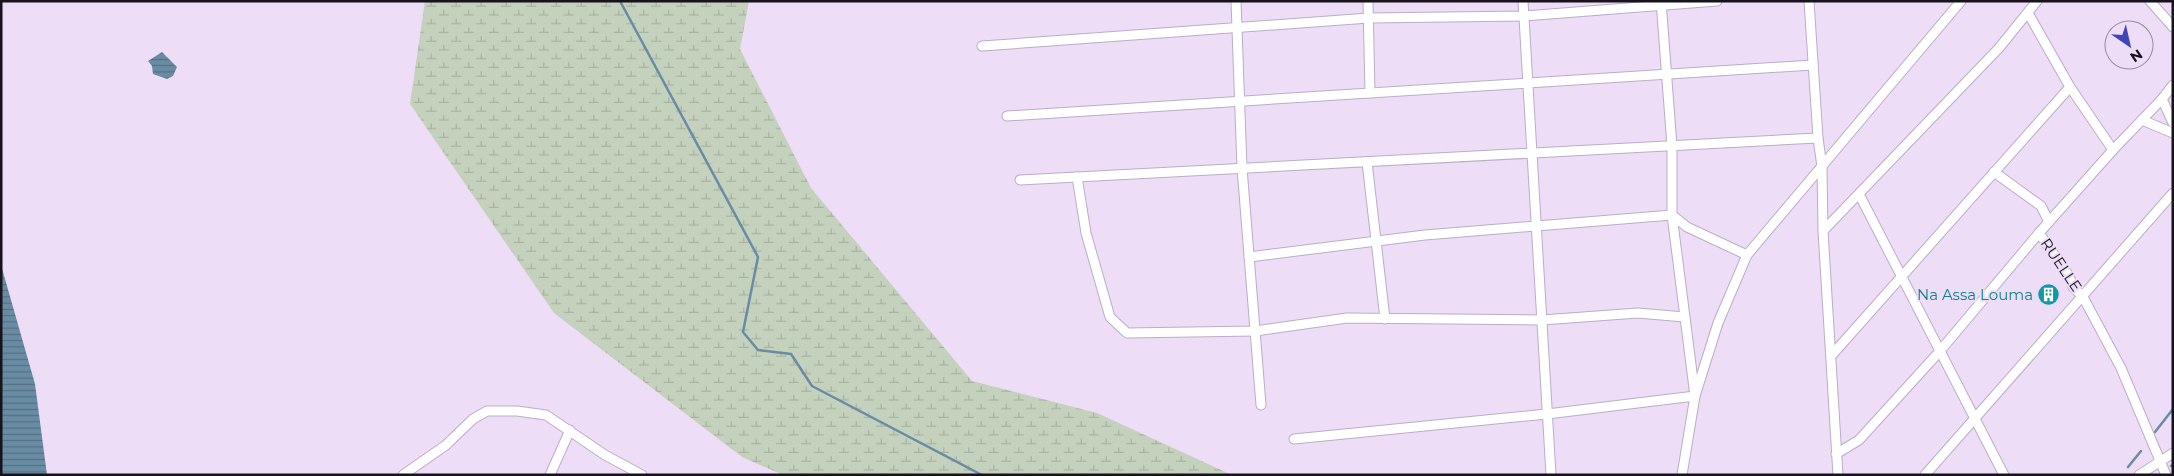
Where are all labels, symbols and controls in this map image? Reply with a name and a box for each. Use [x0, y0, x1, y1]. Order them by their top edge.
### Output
north arrow [2104, 20, 2154, 70]
text: N [2127, 45, 2146, 66]
street label: RUELLE [2037, 234, 2086, 295]
building icon: Na Assa Louma [2037, 283, 2061, 307]
place label: Na Assa Louma [1917, 285, 2033, 304]

